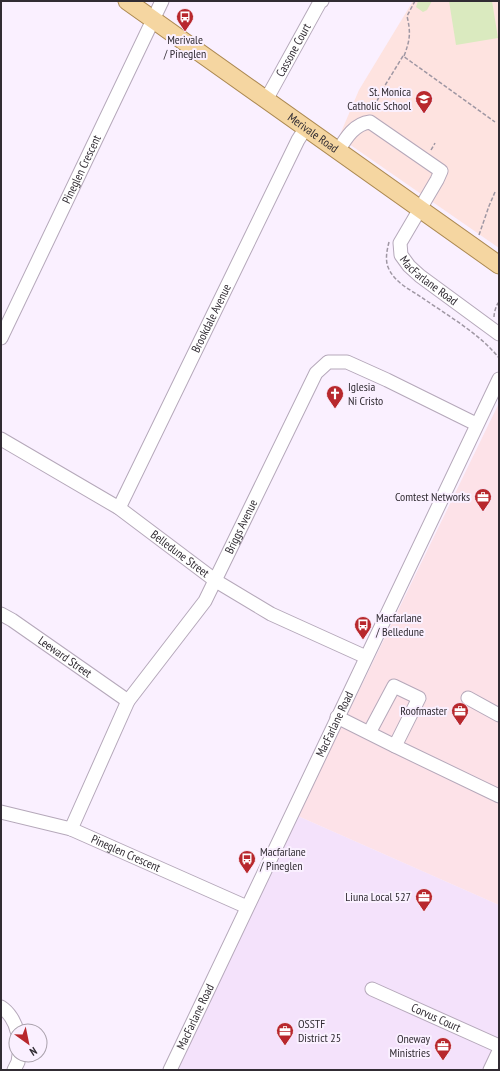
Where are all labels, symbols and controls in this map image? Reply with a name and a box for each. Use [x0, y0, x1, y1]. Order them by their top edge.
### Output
bus stop icon: Merivale / Pineglen [175, 7, 195, 32]
street label: Cassone Court [272, 20, 314, 79]
place label: Merivale / Pineglen [163, 32, 206, 61]
place label: St. Monica Catholic School [347, 84, 411, 113]
school or university icon: St. Monica Catholic School [414, 89, 434, 114]
street label: Merivale Road [285, 109, 342, 156]
street label: Pineglen Crescent [58, 132, 104, 206]
street label: MacFarlane Road [397, 252, 461, 308]
street label: Brookdale Avenue [188, 281, 234, 355]
place label: Iglesia Ni Cristo [348, 379, 383, 408]
church icon: Iglesia Ni Cristo [325, 384, 345, 409]
office icon: Comtest Networks [473, 487, 493, 512]
place label: Comtest Networks [395, 489, 470, 504]
street label: Briggs Avenue [221, 497, 260, 556]
street label: Belledune Street [148, 527, 213, 581]
place label: Macfarlane / Belledune [375, 610, 424, 639]
bus stop icon: Macfarlane / Belledune [353, 615, 373, 640]
street label: Leeward Street [35, 633, 95, 681]
street label: MacFarlane Road [312, 689, 356, 759]
office icon: Roofmaster [450, 701, 470, 726]
place label: Roofmaster [400, 703, 448, 718]
street label: Pineglen Crescent [89, 831, 164, 875]
place label: Macfarlane / Pineglen [259, 844, 306, 873]
bus stop icon: Macfarlane / Pineglen [237, 849, 257, 874]
office icon: Liuna Local 527 [414, 887, 434, 912]
place label: Liuna Local 527 [345, 889, 411, 904]
street label: MacFarlane Road [173, 981, 217, 1052]
street label: Corvus Court [409, 1000, 464, 1035]
place label: OSSTF District 25 [298, 1016, 341, 1045]
office icon: OSSTF District 25 [275, 1021, 295, 1046]
north arrow [8, 1023, 48, 1063]
place label: Oneway Ministries [390, 1031, 430, 1060]
office icon: Oneway Ministries [433, 1036, 453, 1061]
text: N [27, 1044, 40, 1059]

